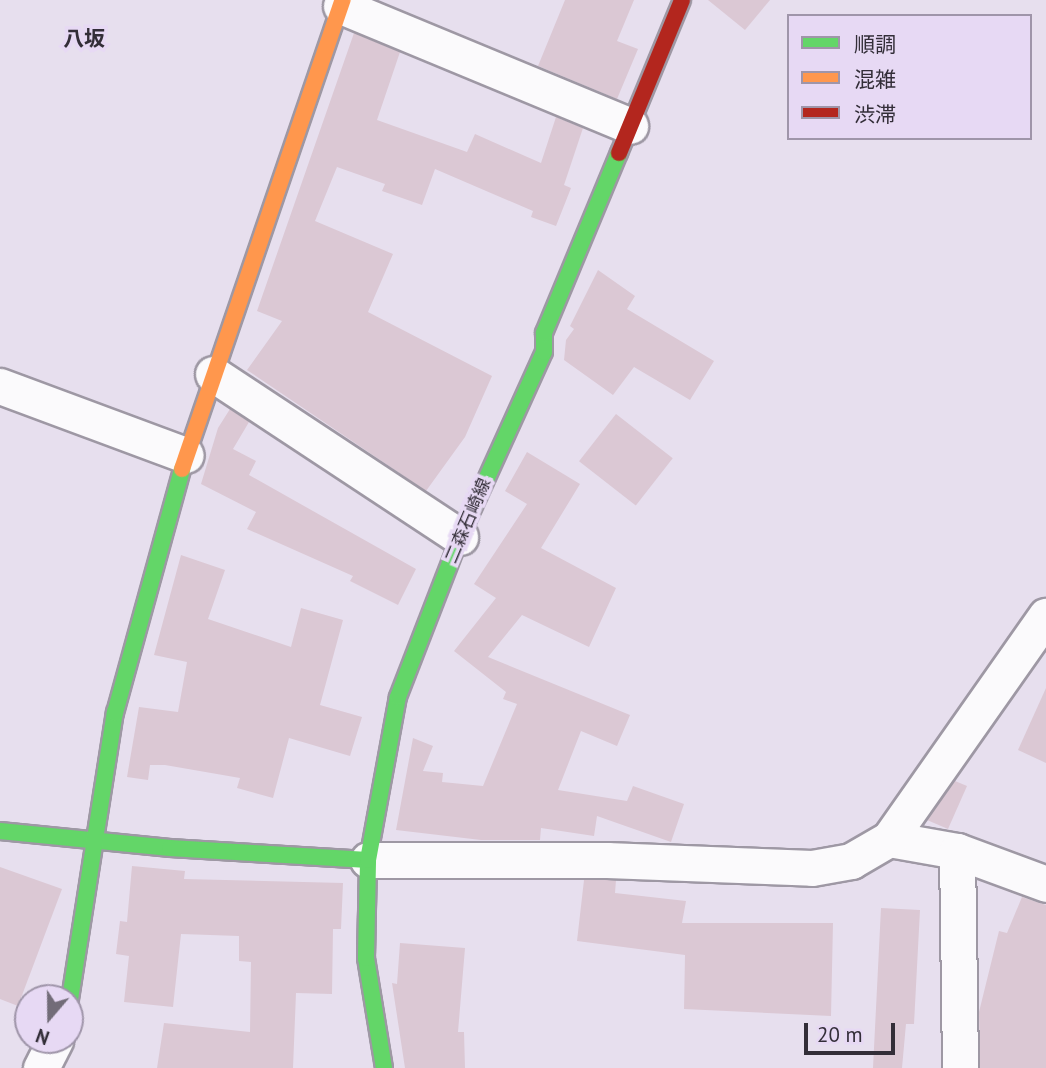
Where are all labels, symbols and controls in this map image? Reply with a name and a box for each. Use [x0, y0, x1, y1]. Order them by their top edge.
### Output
legend [787, 14, 1032, 140]
district label: 八坂 [63, 26, 105, 52]
text: 順調 [854, 31, 896, 58]
text: 混雑 [854, 66, 896, 93]
text: 渋滞 [854, 101, 896, 128]
street label: 二森石崎線 [440, 475, 496, 567]
north arrow [14, 984, 84, 1054]
scale bar [808, 1009, 899, 1052]
text: 20 m [817, 1021, 863, 1048]
text: N [33, 1023, 52, 1050]

